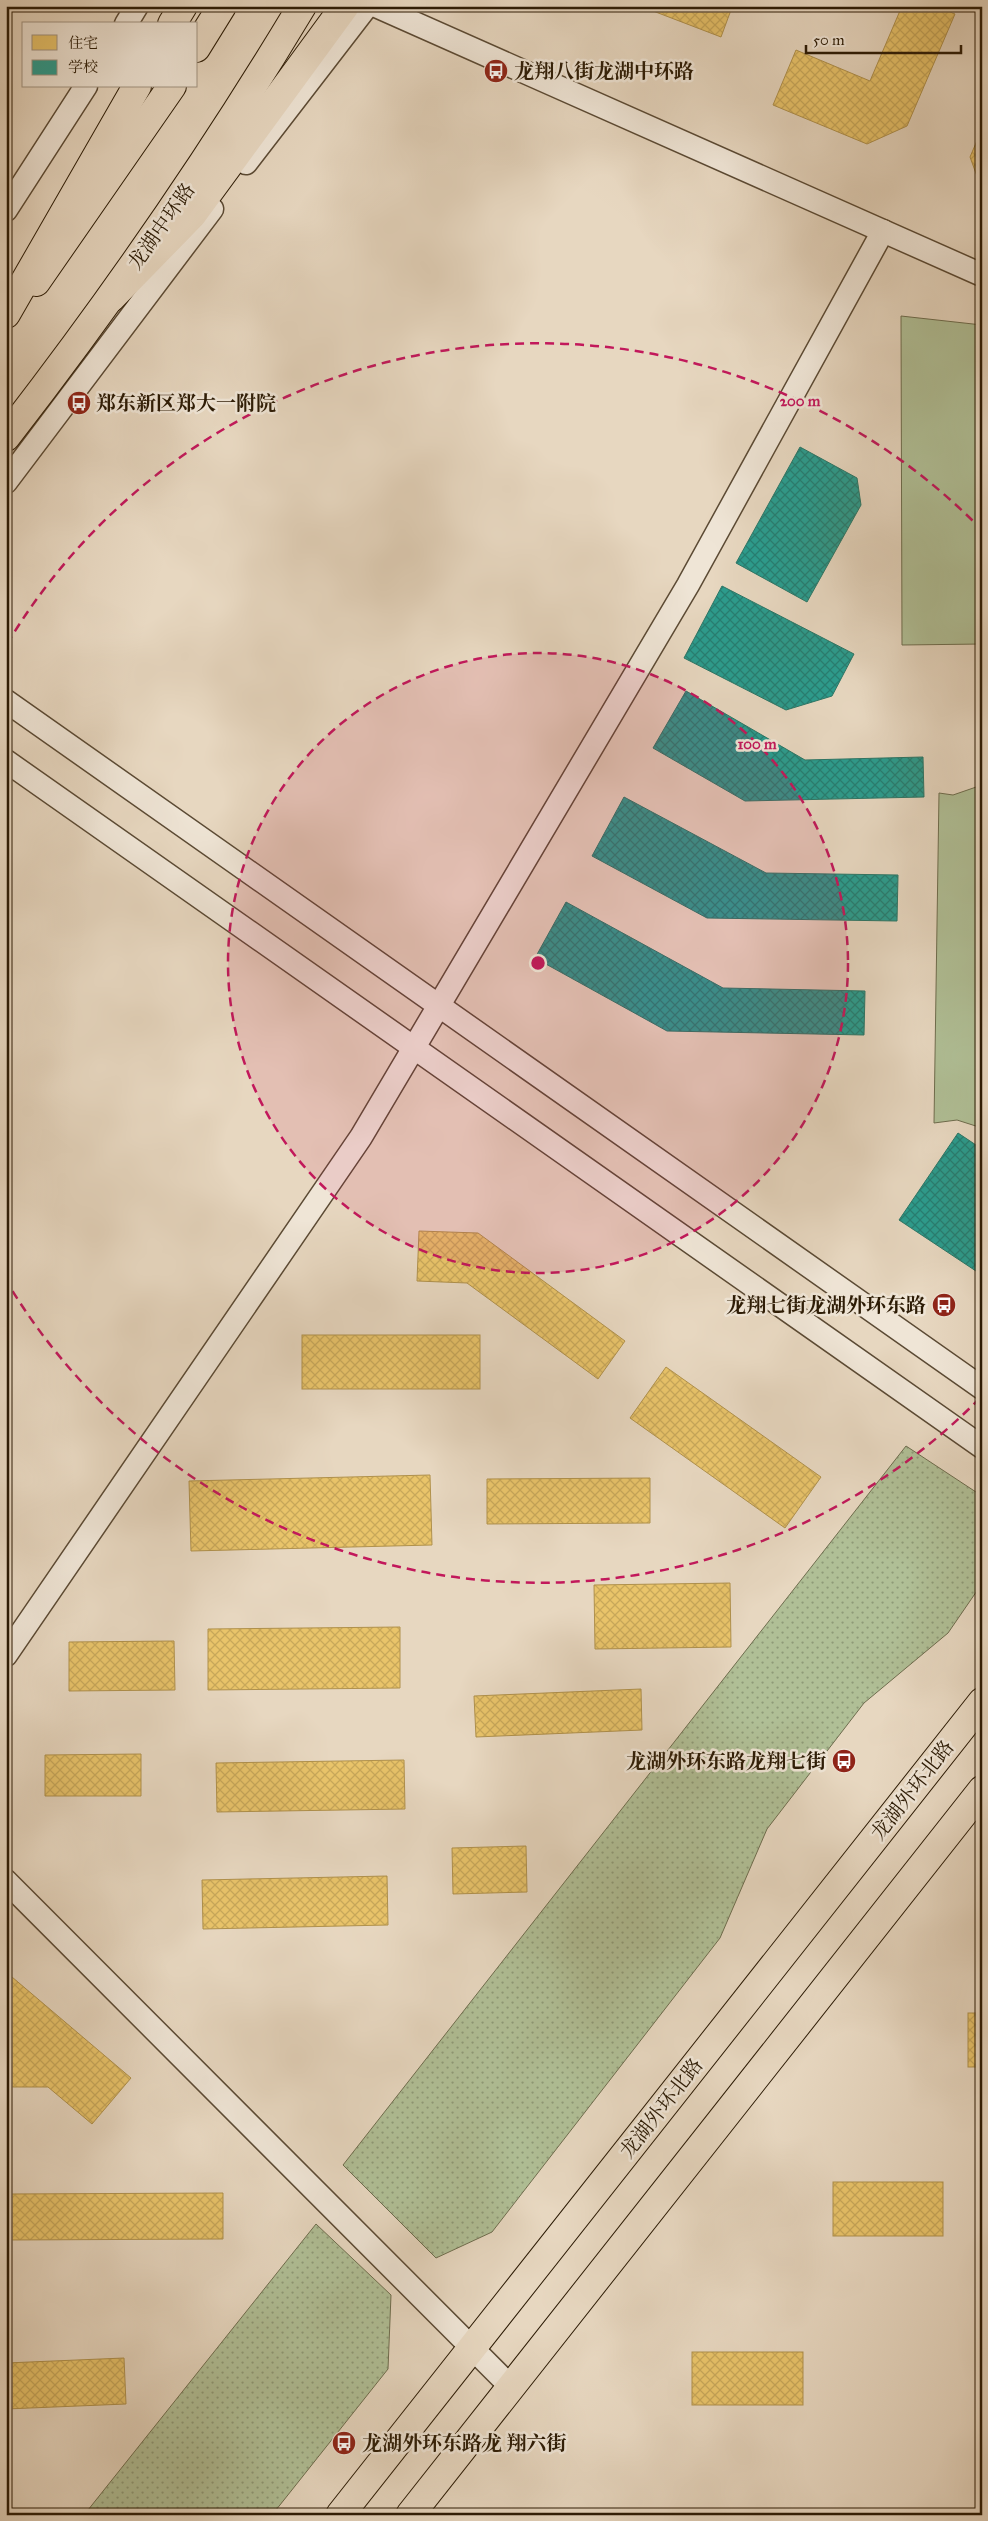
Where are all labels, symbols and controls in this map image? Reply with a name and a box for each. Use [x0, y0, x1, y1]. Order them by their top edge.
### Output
legend [22, 22, 198, 88]
scale bar [806, 22, 960, 54]
text: 50 m [813, 31, 845, 49]
text: 住宅 [68, 34, 98, 52]
text: 学校 [68, 58, 98, 76]
bus stop icon: 龙翔八街龙湖中环路 [483, 58, 509, 84]
place label: 龙翔八街龙湖中环路 [514, 59, 694, 83]
street label: 龙湖中环路 [122, 178, 200, 274]
bus stop icon: 郑东新区郑大一附院 [66, 390, 92, 416]
place label: 郑东新区郑大一附院 [96, 391, 276, 415]
text: 200 m [780, 392, 821, 410]
text: 100 m [737, 735, 777, 753]
centre of rings [529, 954, 547, 972]
bus stop icon: 龙翔七街龙湖外环东路 [931, 1292, 957, 1318]
place label: 龙翔七街龙湖外环东路 [726, 1293, 926, 1317]
street label: 龙湖外环北路 [866, 1735, 958, 1845]
bus stop icon: 龙湖外环东路龙翔七街 [831, 1748, 857, 1774]
place label: 龙湖外环东路龙翔七街 [626, 1749, 826, 1773]
street label: 龙湖外环北路 [615, 2053, 707, 2163]
bus stop icon: 龙湖外环东路龙 翔六街 [331, 2430, 357, 2456]
place label: 龙湖外环东路龙 翔六街 [362, 2431, 566, 2455]

